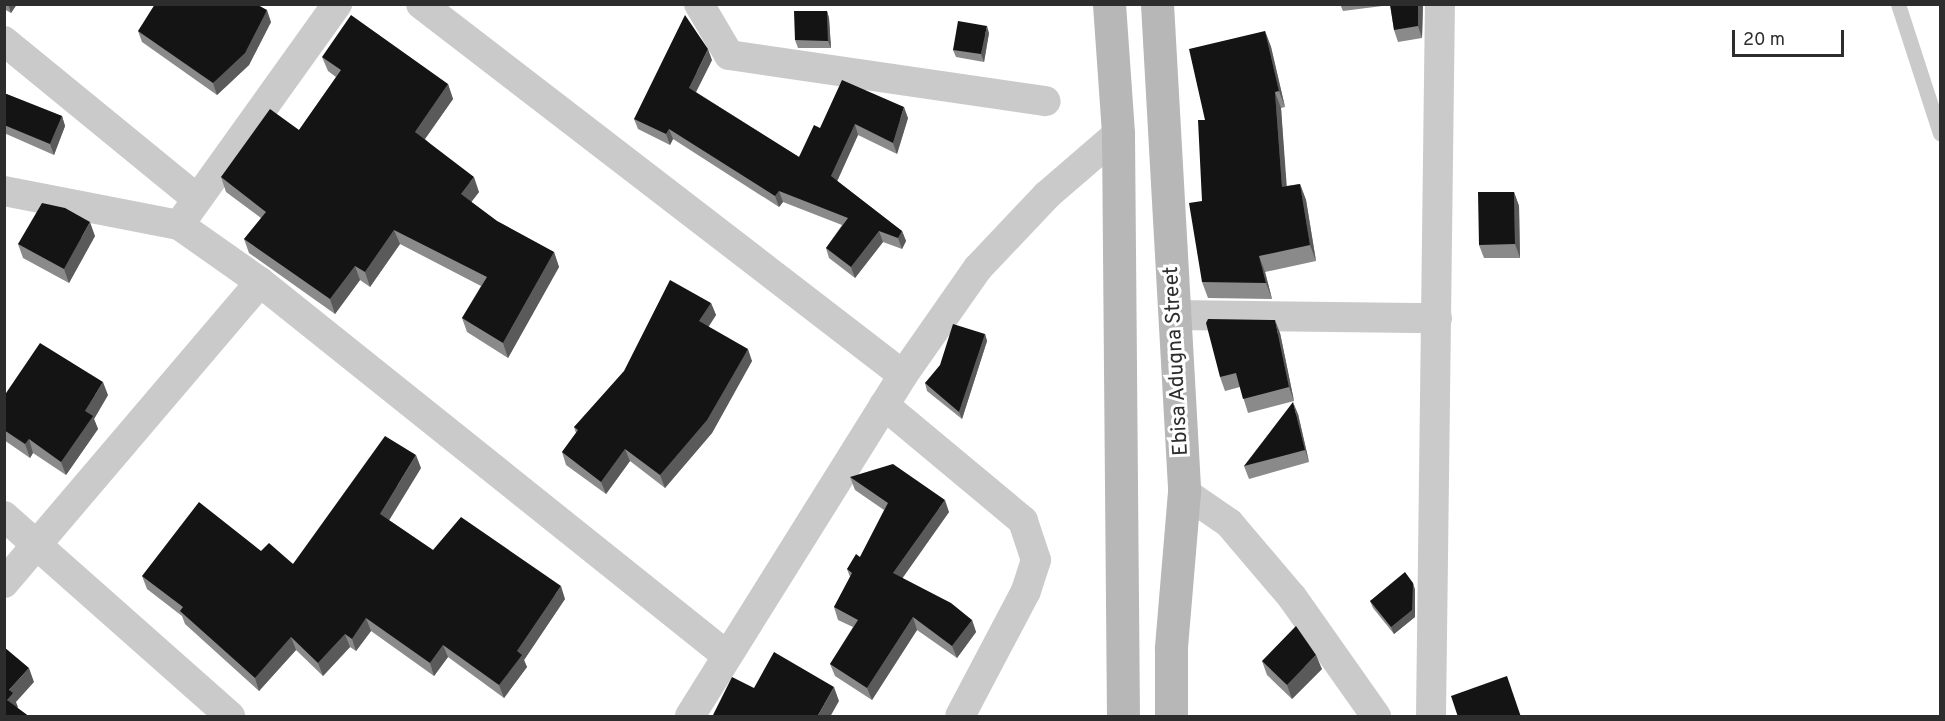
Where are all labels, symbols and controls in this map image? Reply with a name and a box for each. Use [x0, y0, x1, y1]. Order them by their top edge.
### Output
scale bar [1735, 18, 1848, 56]
text: 20 m [1743, 29, 1785, 52]
street label: Ebisa Adugna Street [1159, 265, 1195, 457]

